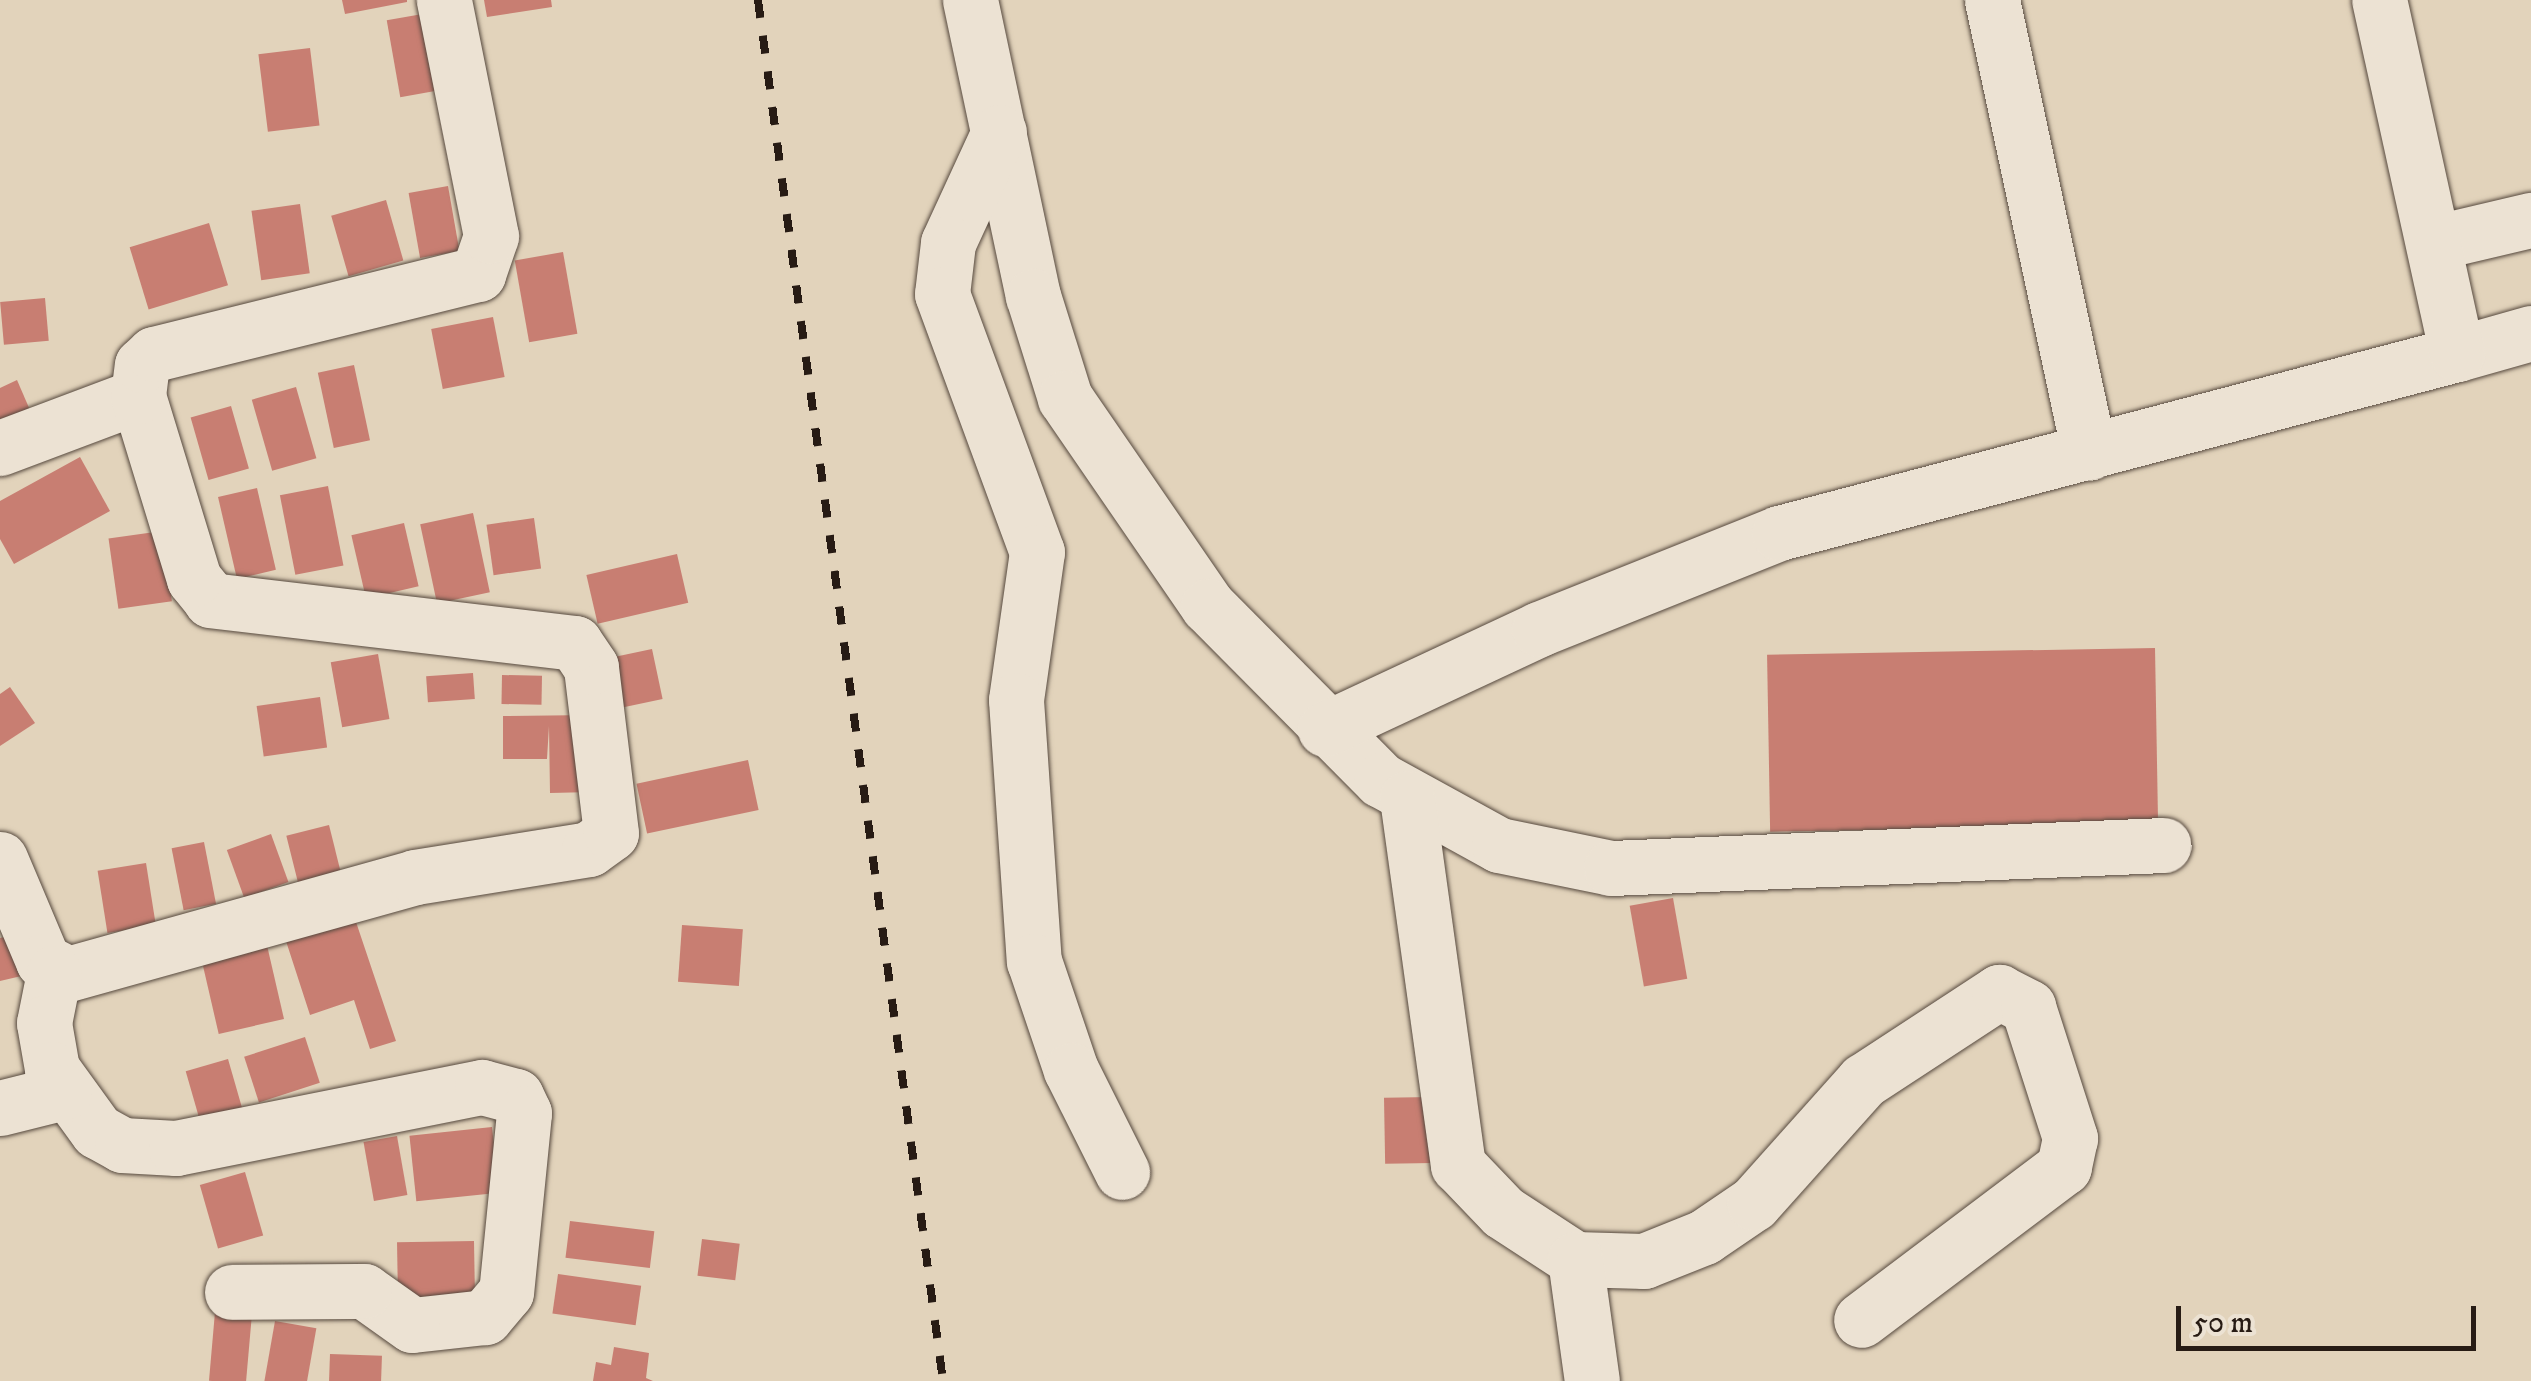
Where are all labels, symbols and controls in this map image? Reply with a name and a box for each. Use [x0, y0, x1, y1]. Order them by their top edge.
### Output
scale bar [2181, 1286, 2481, 1348]
text: 50 m [2193, 1305, 2253, 1342]

